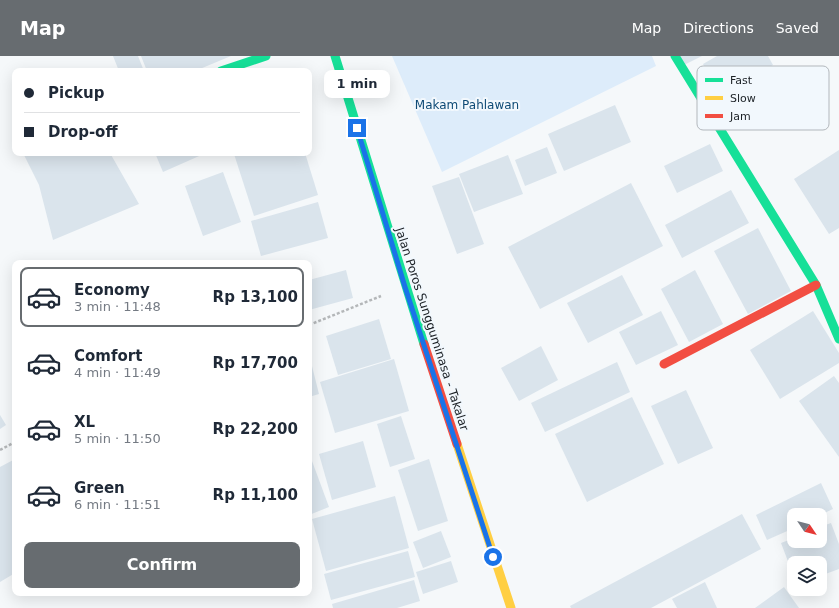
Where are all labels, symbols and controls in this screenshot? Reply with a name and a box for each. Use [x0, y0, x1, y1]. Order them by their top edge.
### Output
text: Map [20, 17, 65, 39]
text: Map [632, 20, 661, 36]
text: Directions [683, 20, 754, 36]
text: Saved [776, 20, 819, 36]
legend [697, 66, 829, 130]
callout: 1 min [324, 70, 390, 98]
text: Fast [730, 74, 753, 87]
text: 1 min [337, 76, 377, 91]
text: Pickup [48, 84, 104, 102]
text: Slow [730, 92, 756, 105]
park label: Makam Pahlawan [415, 98, 519, 112]
text: Jam [729, 110, 751, 123]
route end [348, 119, 366, 137]
text: Drop-off [48, 123, 118, 141]
street label: Jalan Poros Sungguminasa - Takalar [392, 225, 472, 432]
icon: car [26, 279, 62, 315]
text: Economy [74, 281, 150, 299]
text: Rp 13,100 [213, 288, 298, 306]
text: 3 min · 11:48 [74, 299, 161, 314]
icon: car [26, 345, 62, 381]
text: Comfort [74, 347, 142, 365]
text: Rp 17,700 [213, 354, 298, 372]
text: 4 min · 11:49 [74, 365, 161, 380]
icon: car [26, 411, 62, 447]
text: XL [74, 413, 95, 431]
text: Rp 22,200 [213, 420, 298, 438]
text: 5 min · 11:50 [74, 431, 161, 446]
icon: car [26, 477, 62, 513]
text: Green [74, 479, 125, 497]
text: Rp 11,100 [213, 486, 298, 504]
text: 6 min · 11:51 [74, 497, 161, 512]
north arrow [787, 508, 827, 548]
map controls [787, 508, 827, 596]
button: Confirm [24, 542, 300, 588]
route start [484, 548, 502, 566]
button: layers [787, 556, 827, 596]

